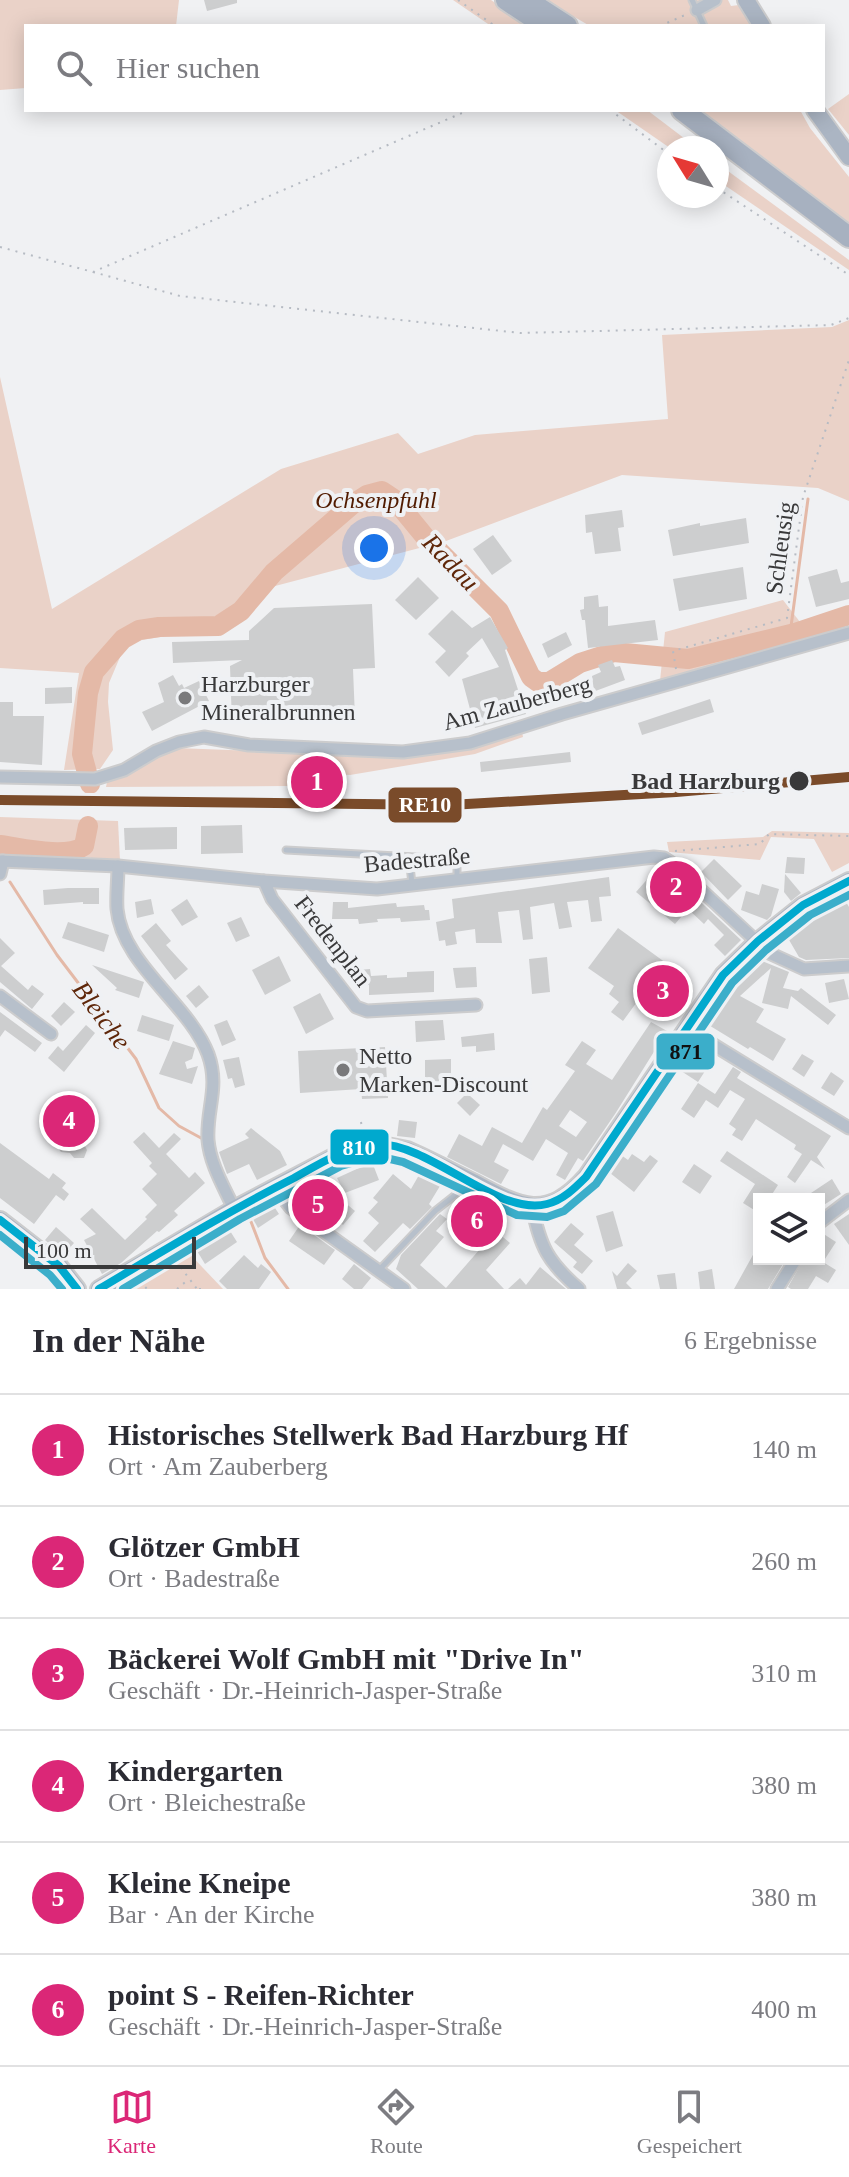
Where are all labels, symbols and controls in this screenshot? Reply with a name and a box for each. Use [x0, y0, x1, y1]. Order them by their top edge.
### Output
search box [24, 24, 825, 112]
icon: search [52, 46, 96, 90]
text: Hier suchen [116, 51, 260, 84]
north arrow [657, 136, 729, 208]
park label: Ochsenpfuhl [315, 487, 437, 513]
street label: Schleusig [761, 500, 799, 596]
water label: Radau [416, 527, 485, 597]
your location [354, 528, 394, 568]
place label: Harzburger Mineralbrunnen [201, 671, 356, 725]
street label: Am Zauberberg [440, 671, 594, 735]
marker: Harzburger Mineralbrunnen [176, 689, 194, 707]
pin: 1 [291, 752, 343, 812]
place label: Bad Harzburg [631, 768, 780, 794]
marker: Bad Harzburg [787, 769, 811, 793]
line badge: RE10 [387, 786, 463, 824]
text: RE10 [399, 792, 451, 817]
street label: Badestraße [363, 842, 471, 878]
pin: 2 [650, 857, 702, 917]
street label: Fredenplan [290, 890, 376, 992]
pin: 3 [637, 961, 689, 1021]
water label: Bleiche [67, 975, 137, 1055]
line badge: 871 [655, 1032, 716, 1071]
text: 871 [670, 1039, 703, 1064]
place label: Netto Marken-Discount [359, 1043, 529, 1097]
marker: Netto Marken-Discount [334, 1061, 352, 1079]
pin: 4 [43, 1091, 95, 1151]
line badge: 810 [329, 1128, 390, 1166]
text: 810 [343, 1135, 376, 1160]
pin: 5 [292, 1175, 344, 1235]
pin: 6 [451, 1191, 503, 1251]
map controls [753, 1193, 825, 1265]
button: layers [753, 1193, 825, 1265]
scale bar [24, 1233, 196, 1269]
text: 100 m [36, 1238, 92, 1263]
text: In der Nähe [32, 1322, 205, 1359]
text: 6 Ergebnisse [684, 1326, 817, 1355]
text: Historisches Stellwerk Bad Harzburg Hf [108, 1418, 628, 1451]
text: 1 [52, 1435, 65, 1464]
text: 140 m [751, 1435, 817, 1464]
text: Ort · Am Zauberberg [108, 1452, 328, 1481]
text: Glötzer GmbH [108, 1530, 300, 1563]
text: 2 [52, 1547, 65, 1576]
text: 260 m [751, 1547, 817, 1576]
text: Ort · Badestraße [108, 1564, 280, 1593]
text: Bäckerei Wolf GmbH mit "Drive In" [108, 1642, 584, 1675]
text: 3 [52, 1659, 65, 1688]
text: 310 m [751, 1659, 817, 1688]
text: Geschäft · Dr.-Heinrich-Jasper-Straße [108, 1676, 502, 1705]
text: Kindergarten [108, 1754, 283, 1787]
text: 4 [52, 1771, 65, 1800]
text: 380 m [751, 1771, 817, 1800]
text: Ort · Bleichestraße [108, 1788, 306, 1817]
text: Kleine Kneipe [108, 1866, 291, 1899]
text: 5 [52, 1883, 65, 1912]
text: 380 m [751, 1883, 817, 1912]
text: Bar · An der Kirche [108, 1900, 314, 1929]
text: point S - Reifen-Richter [108, 1978, 414, 2011]
text: 6 [52, 1995, 65, 2024]
text: 400 m [751, 1995, 817, 2024]
text: Geschäft · Dr.-Heinrich-Jasper-Straße [108, 2012, 502, 2041]
tab: Karte [107, 2085, 156, 2159]
tab: Route [370, 2085, 423, 2159]
tab: Gespeichert [637, 2085, 742, 2159]

